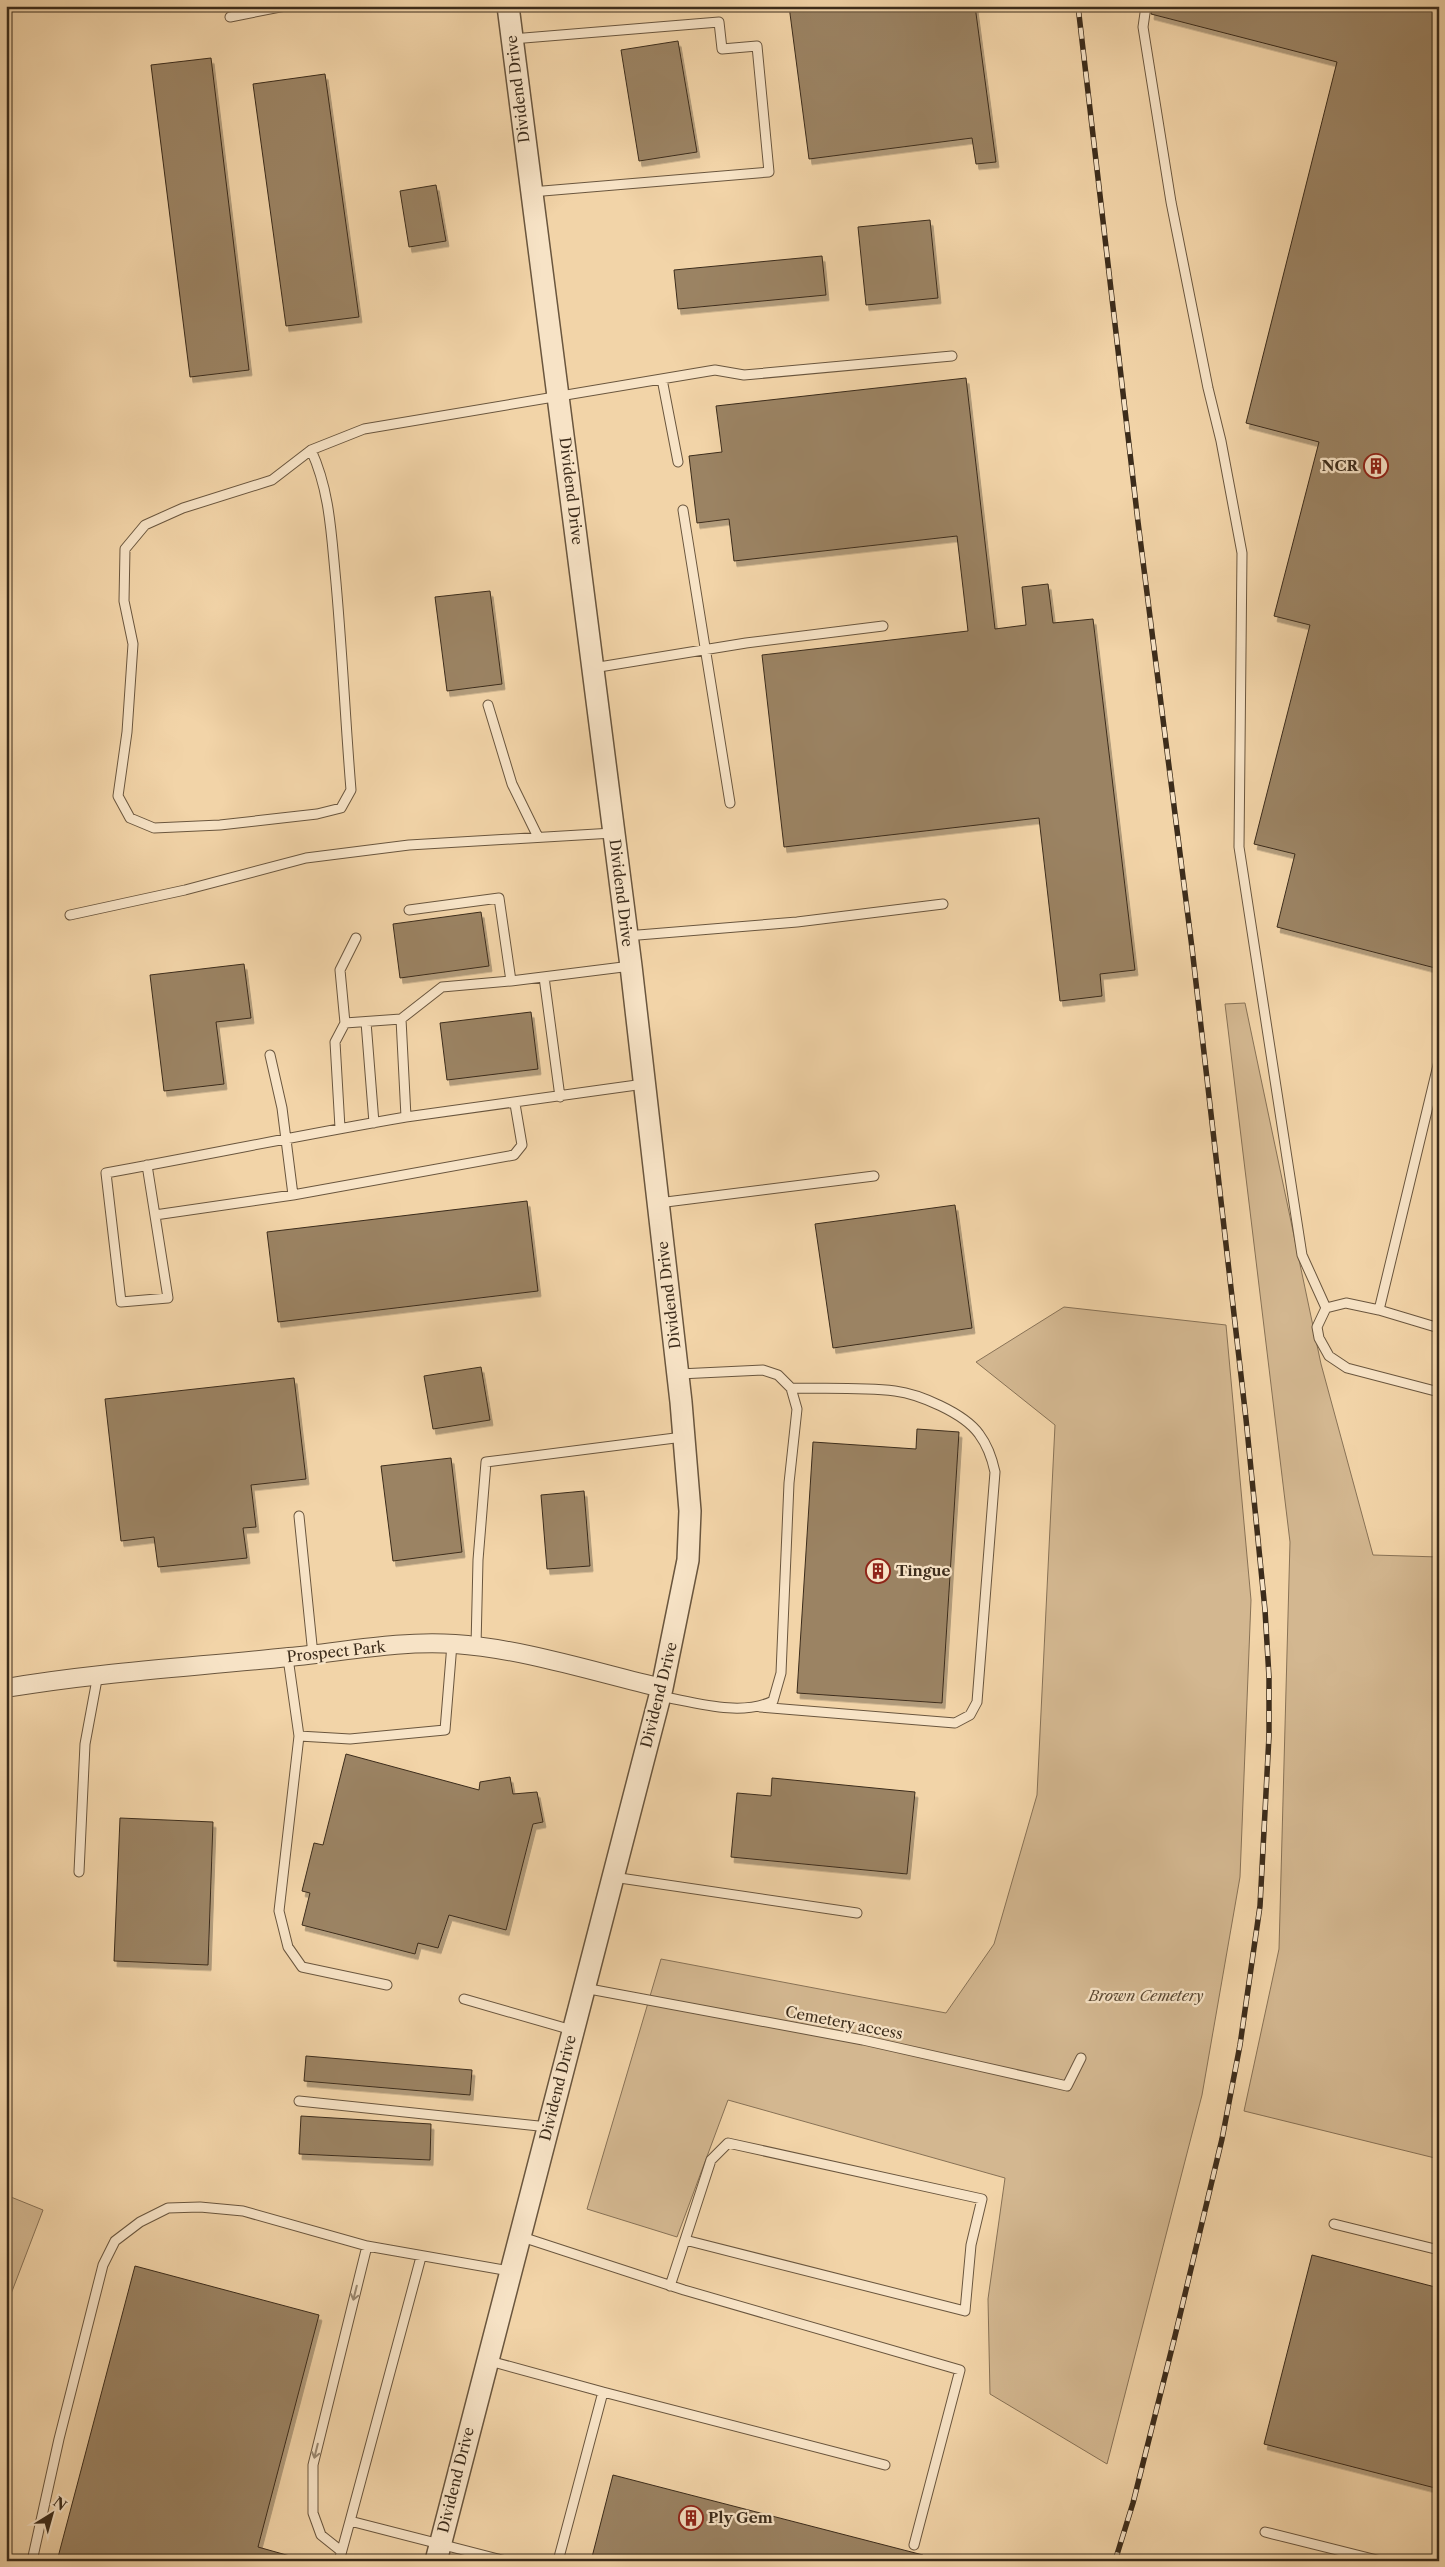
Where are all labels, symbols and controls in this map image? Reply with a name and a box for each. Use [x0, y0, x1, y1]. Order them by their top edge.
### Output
street label: Dividend Drive [501, 34, 534, 144]
street label: Dividend Drive [555, 436, 588, 546]
building icon: NCR [1363, 453, 1389, 479]
place label: NCR [1322, 456, 1359, 475]
street label: Dividend Drive [605, 838, 638, 948]
street label: Dividend Drive [652, 1240, 685, 1350]
building icon: Tingue [865, 1558, 891, 1584]
place label: Tingue [896, 1561, 951, 1580]
street label: Prospect Park [286, 1637, 388, 1666]
street label: Dividend Drive [636, 1640, 681, 1750]
park label: Brown Cemetery [1087, 1986, 1204, 2005]
street label: Cemetery access [784, 2002, 904, 2043]
street label: Dividend Drive [535, 2033, 580, 2143]
one-way arrow [350, 2284, 359, 2300]
street label: Dividend Drive [433, 2425, 478, 2535]
one-way arrow [311, 2442, 320, 2458]
north arrow [28, 2490, 78, 2540]
text: N [50, 2493, 70, 2514]
building icon: Ply Gem [678, 2505, 704, 2531]
place label: Ply Gem [708, 2508, 773, 2527]

